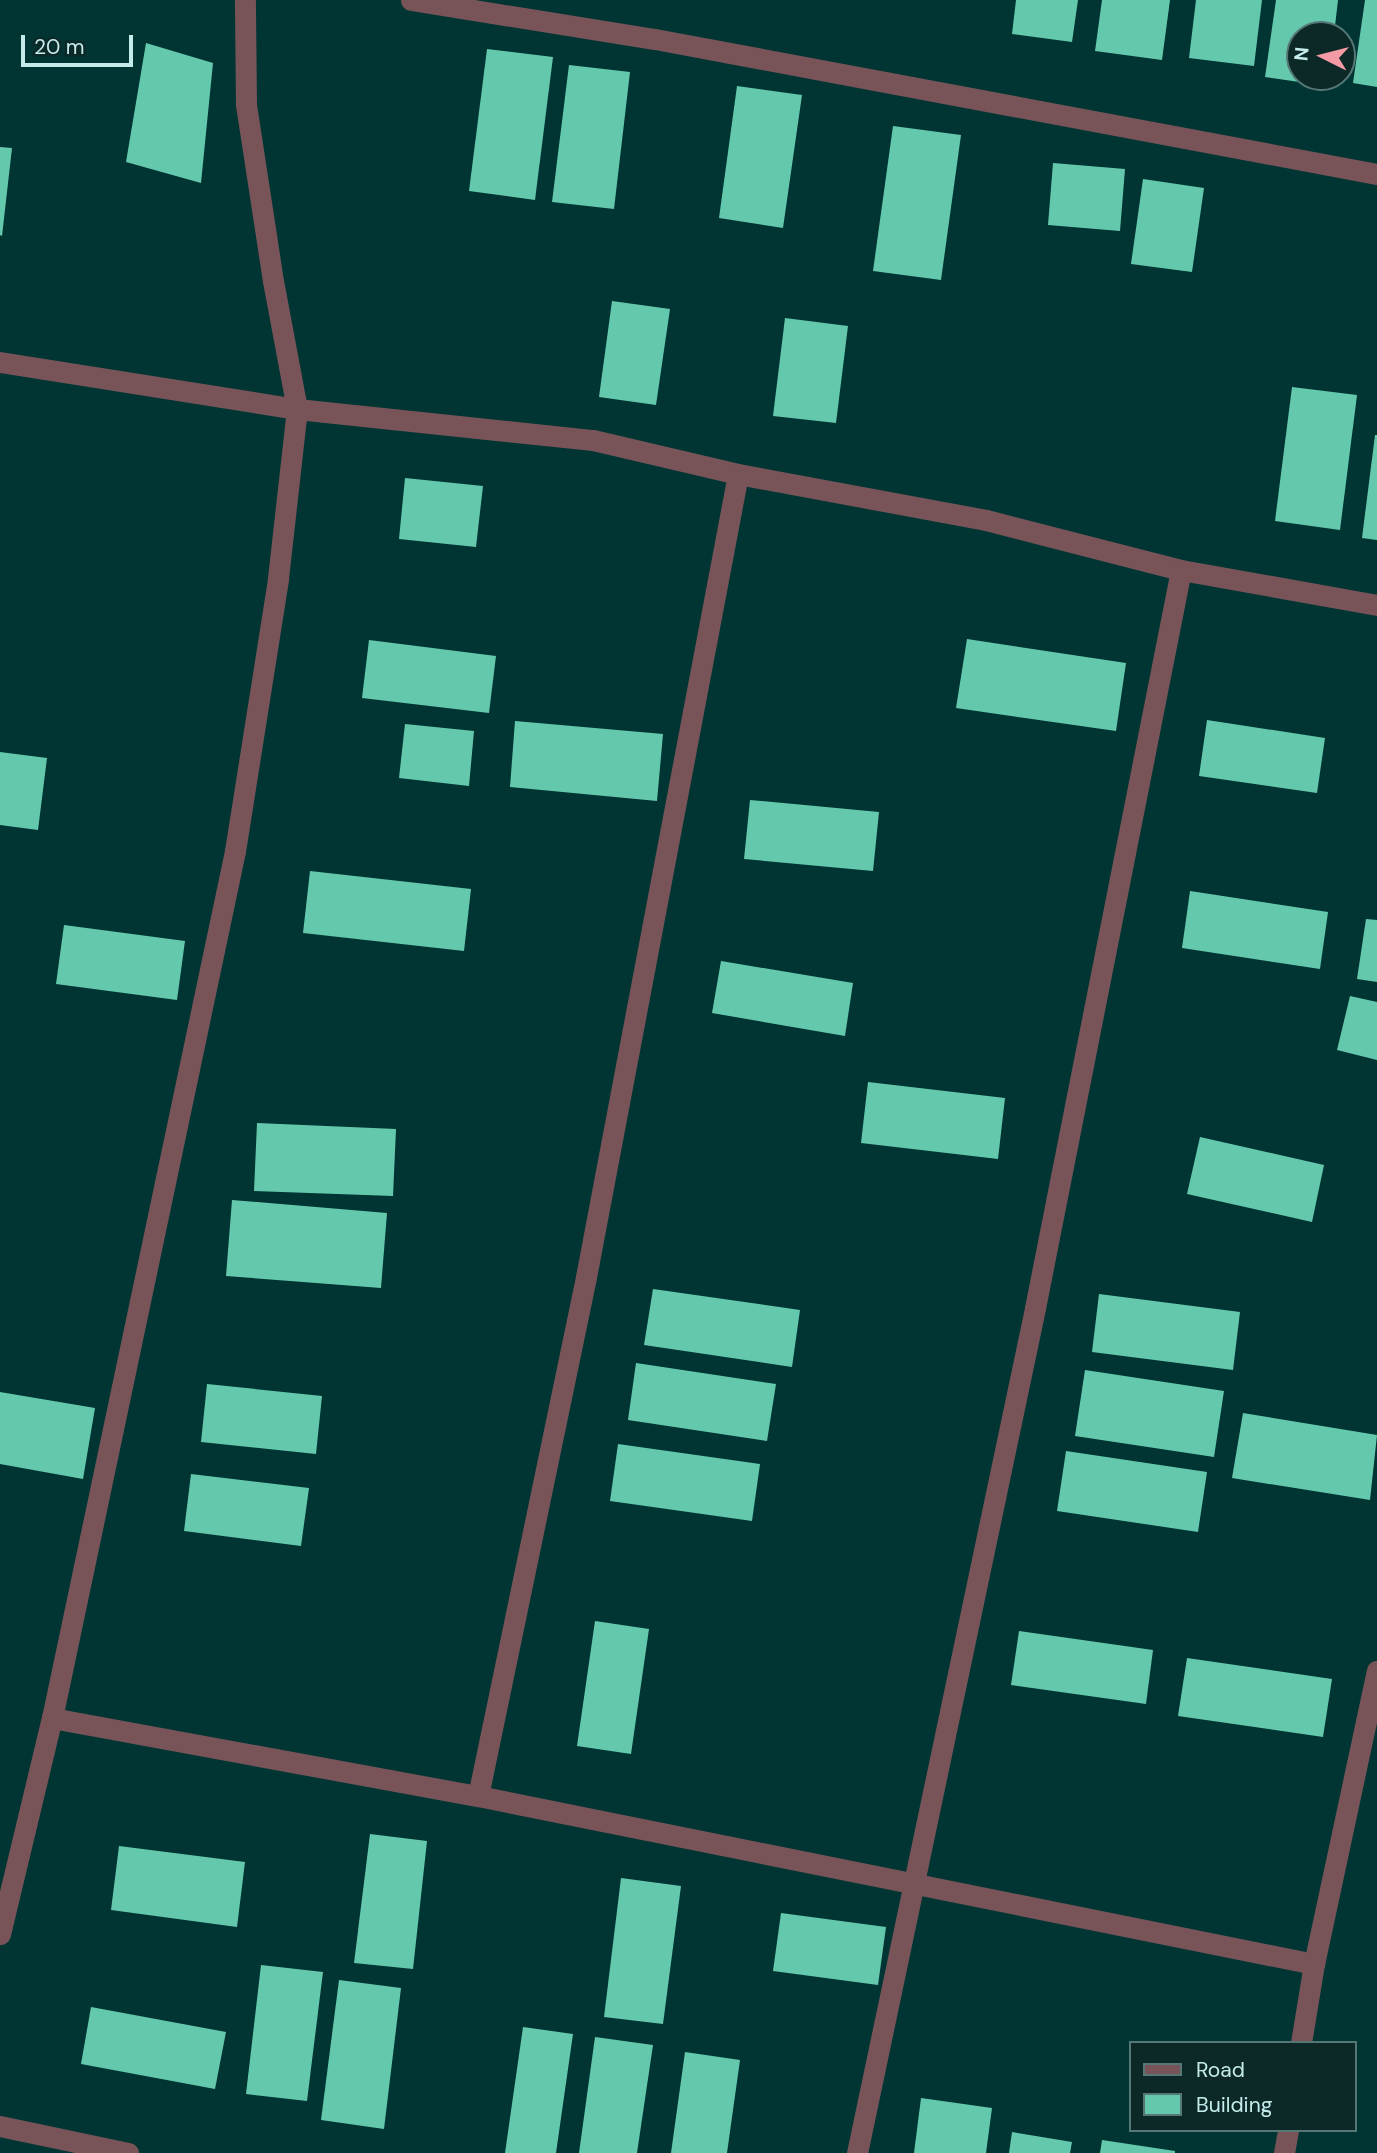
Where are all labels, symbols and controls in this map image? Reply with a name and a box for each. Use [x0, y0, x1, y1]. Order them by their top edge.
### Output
scale bar [24, 21, 136, 65]
north arrow [1286, 21, 1356, 91]
text: 20 m [34, 33, 85, 61]
text: N [1288, 46, 1315, 62]
legend [1128, 2041, 1356, 2132]
text: Road [1196, 2056, 1245, 2084]
text: Building [1196, 2091, 1272, 2119]

